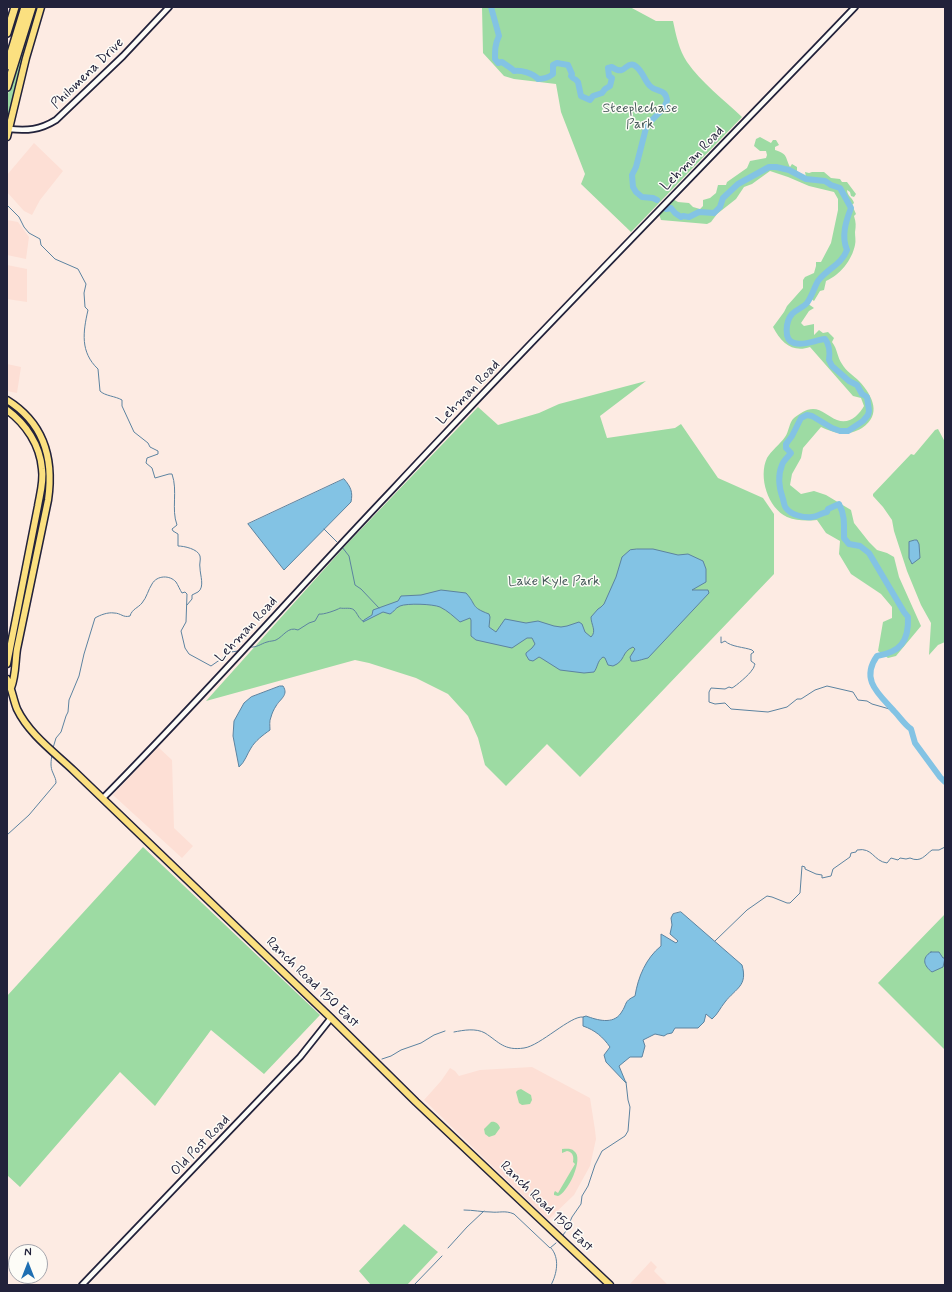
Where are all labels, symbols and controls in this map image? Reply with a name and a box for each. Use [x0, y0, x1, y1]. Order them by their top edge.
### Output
street label: Philomena Drive [48, 35, 128, 113]
park label: Steeplechase Park [602, 101, 678, 134]
street label: Lehman Road [658, 123, 728, 195]
street label: Lehman Road [434, 357, 504, 429]
park label: Lake Kyle Park [508, 574, 600, 590]
street label: Lehman Road [212, 594, 282, 666]
street label: Ranch Road 150 East [262, 934, 362, 1032]
street label: Old Post Road [168, 1112, 234, 1180]
street label: Ranch Road 150 East [496, 1158, 596, 1256]
north arrow [8, 1244, 48, 1284]
text: N [24, 1246, 32, 1260]

